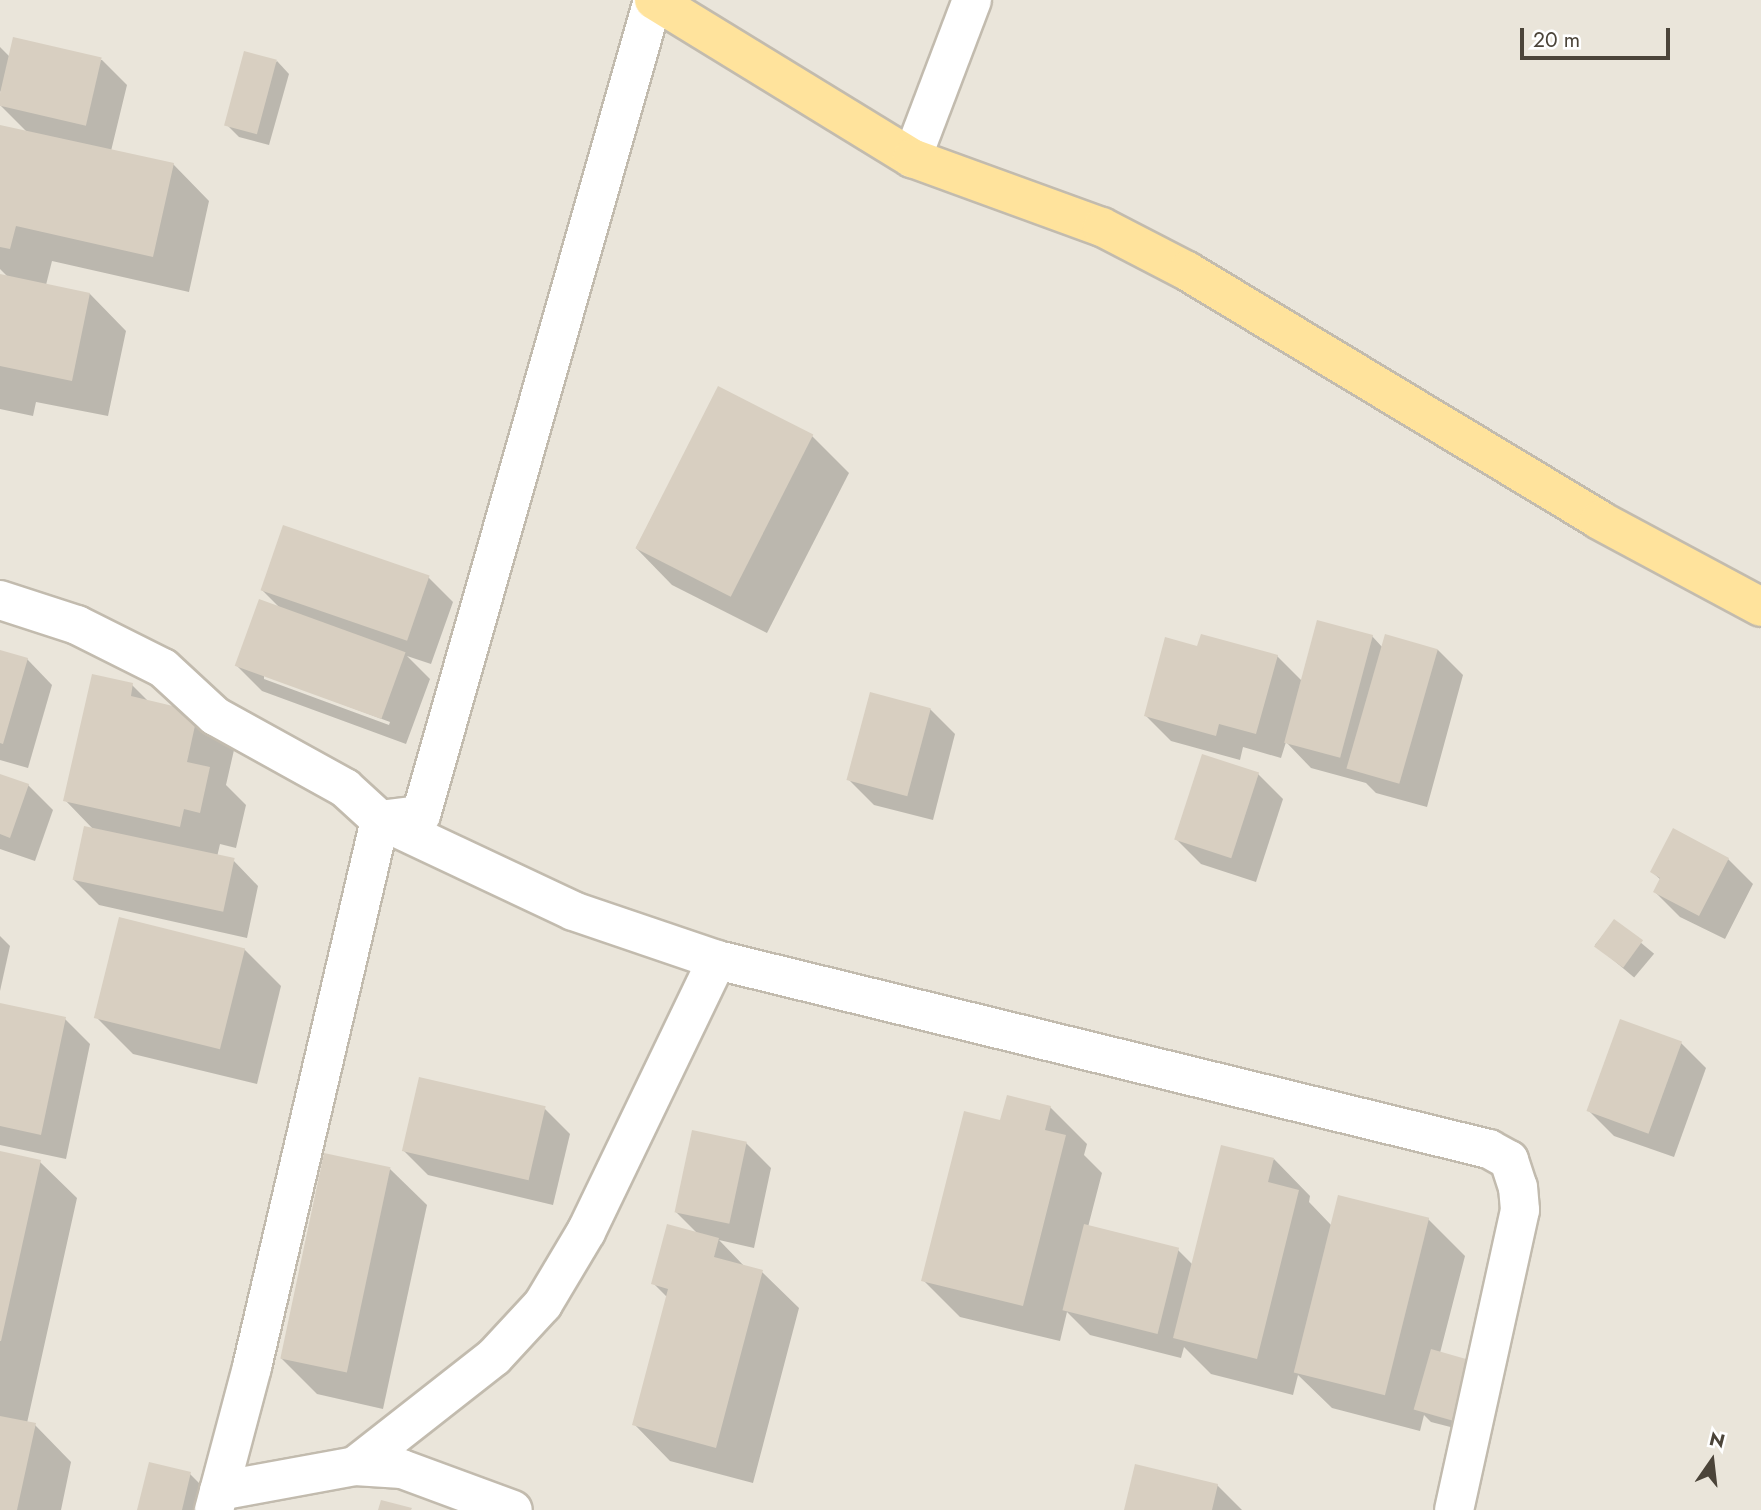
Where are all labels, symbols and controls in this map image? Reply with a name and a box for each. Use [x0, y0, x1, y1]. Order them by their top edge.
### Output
scale bar [1523, 14, 1674, 58]
text: 20 m [1533, 25, 1580, 55]
text: N [1707, 1425, 1728, 1455]
north arrow [1677, 1426, 1747, 1496]

